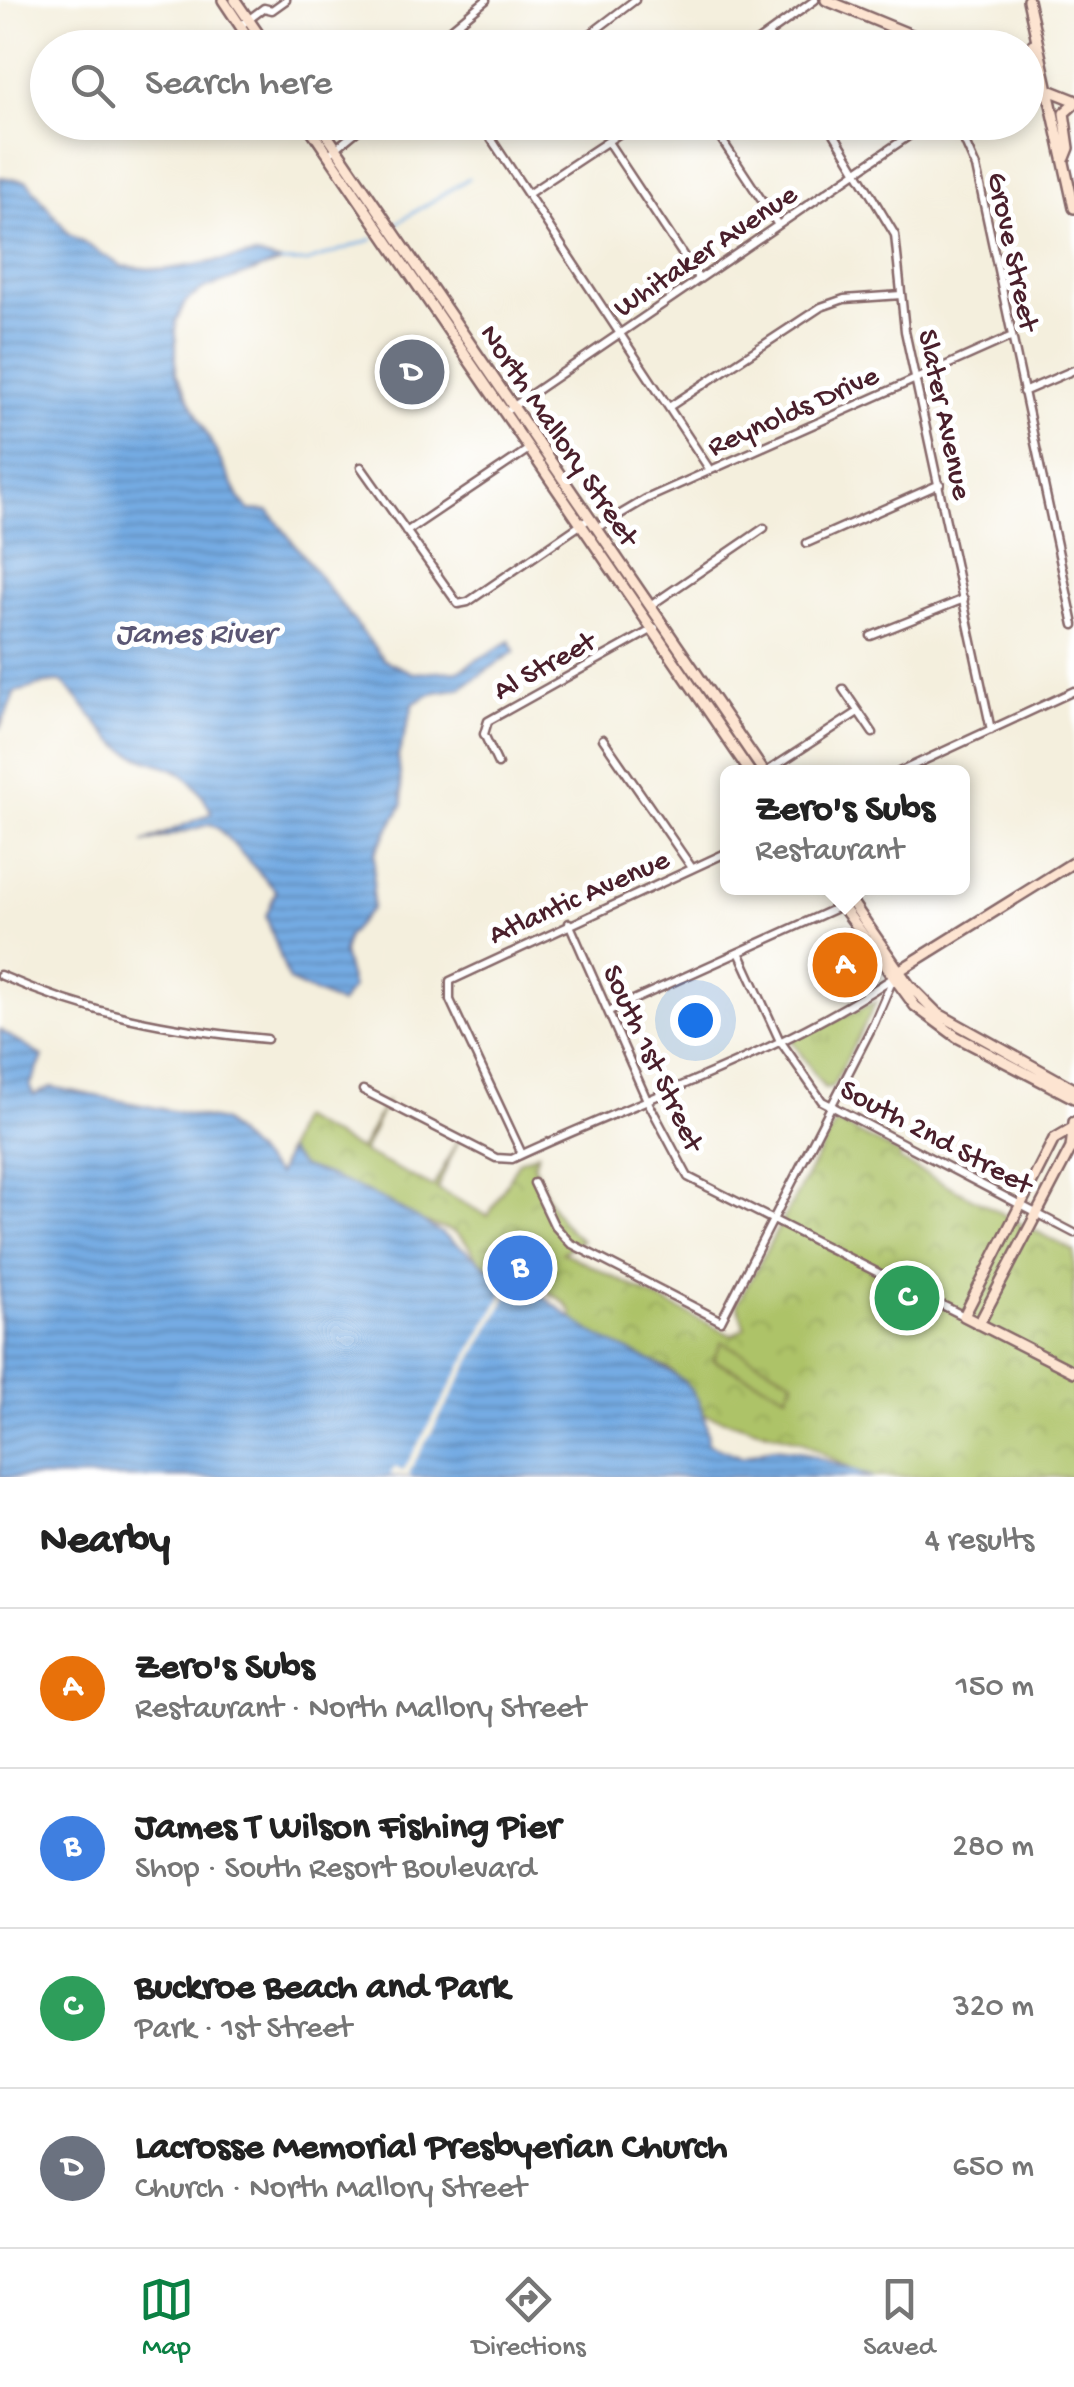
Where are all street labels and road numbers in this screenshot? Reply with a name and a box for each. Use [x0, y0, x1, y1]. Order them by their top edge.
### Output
street label: Grove Street [977, 170, 1045, 337]
street label: Whitaker Avenue [608, 178, 805, 327]
street label: North Mallory Street [470, 319, 646, 556]
street label: Slater Avenue [908, 327, 978, 504]
street label: Reynolds Drive [703, 360, 885, 466]
street label: Al Street [488, 624, 605, 710]
street label: Atlantic Avenue [484, 844, 676, 954]
street label: South 1st Street [592, 960, 711, 1160]
street label: South 2nd Street [833, 1074, 1039, 1206]

